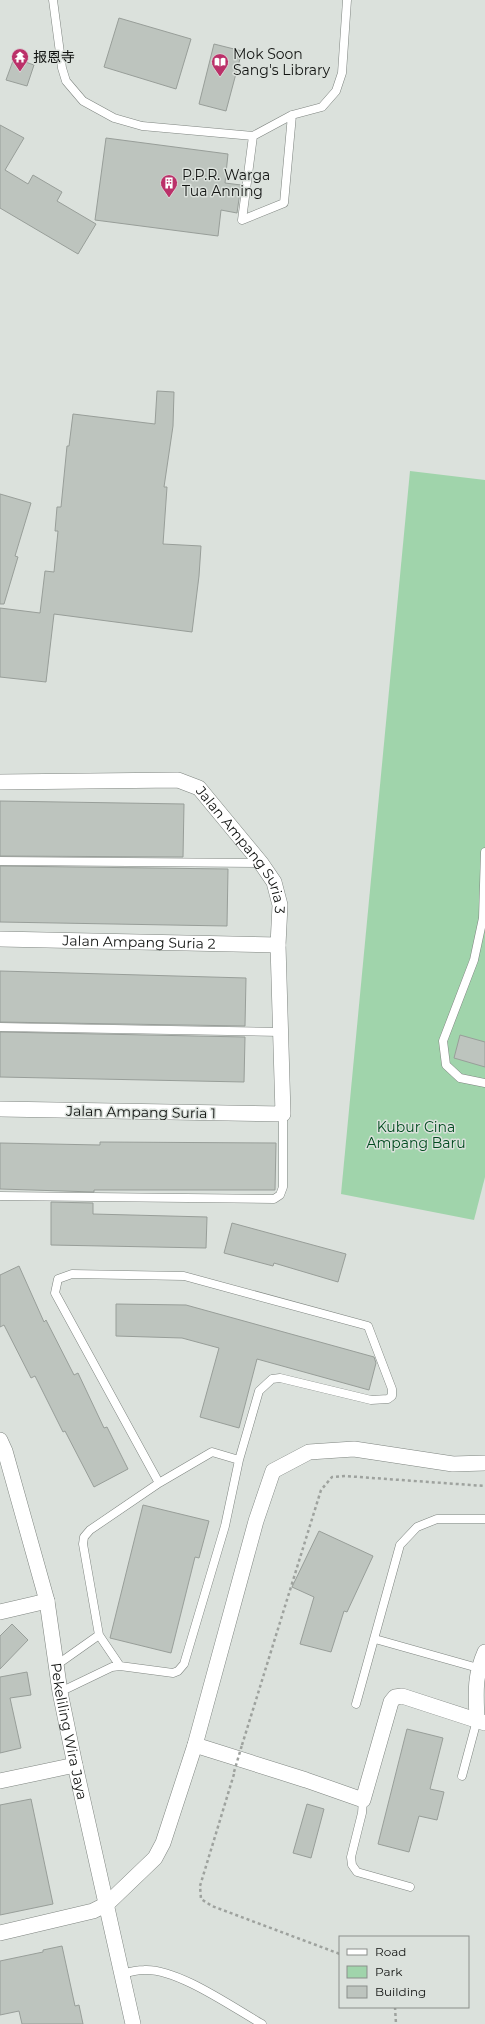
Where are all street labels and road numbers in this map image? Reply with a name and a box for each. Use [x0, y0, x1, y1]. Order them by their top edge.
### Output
street label: Jalan Ampang Suria 3 [191, 782, 289, 914]
street label: Jalan Ampang Suria 2 [61, 931, 216, 953]
street label: Jalan Ampang Suria 1 [65, 1102, 216, 1122]
street label: Pekeliling Wira Jaya [47, 1662, 92, 1802]

